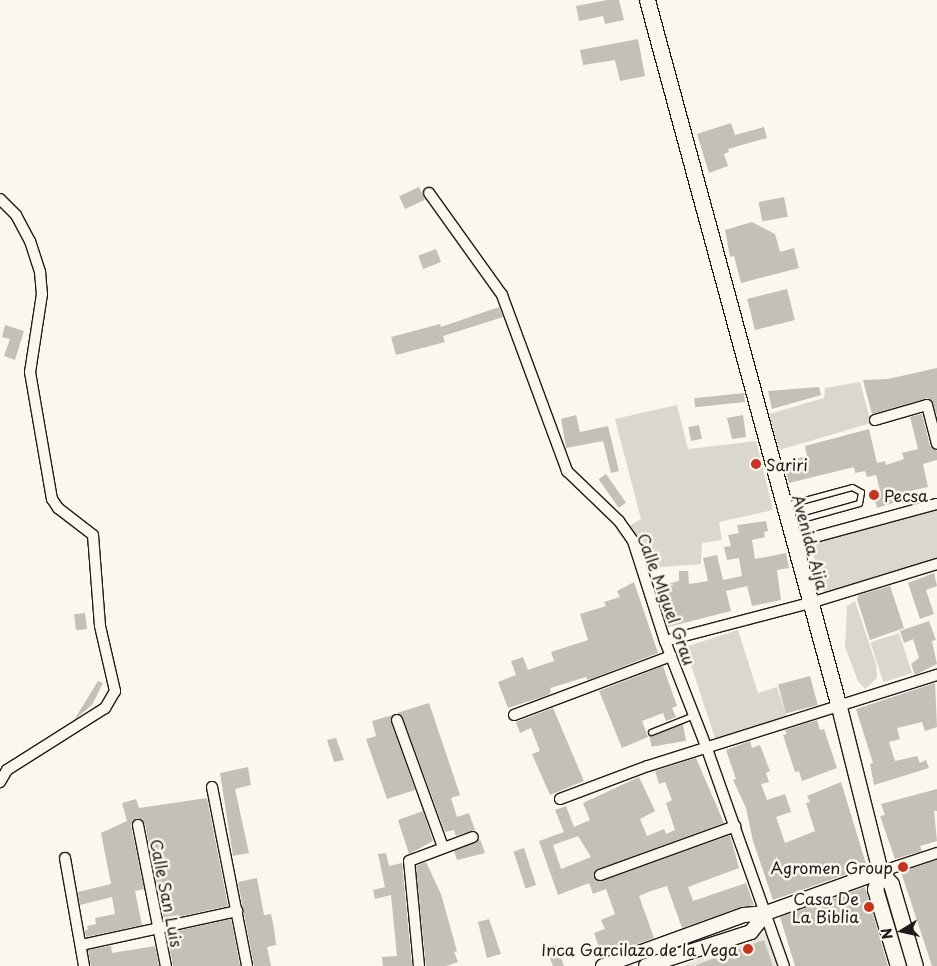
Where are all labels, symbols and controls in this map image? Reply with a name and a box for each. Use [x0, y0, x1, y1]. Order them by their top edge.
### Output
place label: Sariri [766, 454, 808, 474]
marker: Sariri [750, 458, 762, 470]
place label: Pecsa [884, 485, 928, 505]
marker: Pecsa [868, 489, 880, 501]
street label: Avenida Aija [789, 493, 833, 591]
street label: Calle MIguel Grau [634, 530, 700, 668]
street label: Calle San Luis [147, 838, 187, 948]
place label: Agromen Group [769, 857, 893, 877]
marker: Agromen Group [897, 861, 909, 873]
place label: Casa De La Biblia [792, 888, 859, 926]
marker: Casa De La Biblia [863, 901, 875, 913]
north arrow [877, 906, 927, 956]
text: N [875, 926, 898, 941]
place label: Inca Garcilazo de la Vega [540, 939, 738, 959]
marker: Inca Garcilazo de la Vega [742, 943, 754, 955]

